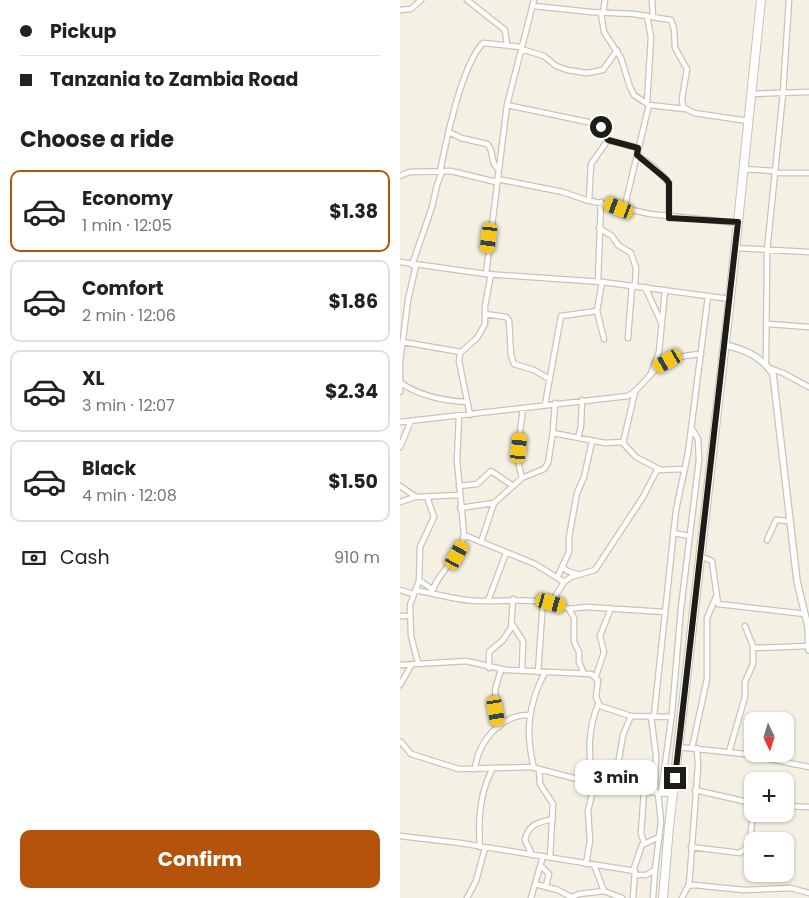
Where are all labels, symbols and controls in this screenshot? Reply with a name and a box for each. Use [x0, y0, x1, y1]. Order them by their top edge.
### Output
text: Pickup [50, 18, 116, 45]
text: Tanzania to Zambia Road [50, 66, 299, 93]
route start [590, 116, 612, 138]
text: Choose a ride [20, 124, 174, 155]
text: Economy [82, 185, 173, 212]
icon: car [22, 189, 67, 234]
car [602, 196, 635, 220]
text: $1.38 [329, 198, 378, 225]
text: 1 min · 12:05 [82, 214, 172, 237]
car [479, 222, 498, 254]
text: Comfort [82, 275, 164, 302]
icon: car [22, 279, 67, 324]
text: $1.86 [329, 288, 378, 315]
text: 2 min · 12:06 [82, 304, 176, 327]
car [651, 347, 684, 375]
text: XL [82, 365, 105, 392]
icon: car [22, 369, 67, 414]
text: $2.34 [325, 378, 378, 405]
text: 3 min · 12:07 [82, 394, 175, 417]
car [509, 432, 528, 464]
text: Black [82, 455, 136, 482]
icon: car [22, 459, 67, 504]
text: $1.50 [328, 468, 378, 495]
text: 4 min · 12:08 [82, 484, 177, 507]
car [443, 538, 470, 572]
icon: cash [20, 544, 48, 572]
text: Cash [60, 544, 110, 571]
text: 910 m [334, 546, 380, 569]
car [534, 592, 567, 614]
car [486, 695, 505, 727]
north arrow [744, 712, 794, 762]
map controls [744, 712, 794, 882]
callout: 3 min [575, 760, 658, 796]
text: 3 min [593, 766, 639, 789]
route end [664, 767, 686, 789]
button: + [744, 772, 794, 822]
button: Confirm [20, 830, 380, 888]
button: − [744, 832, 794, 882]

